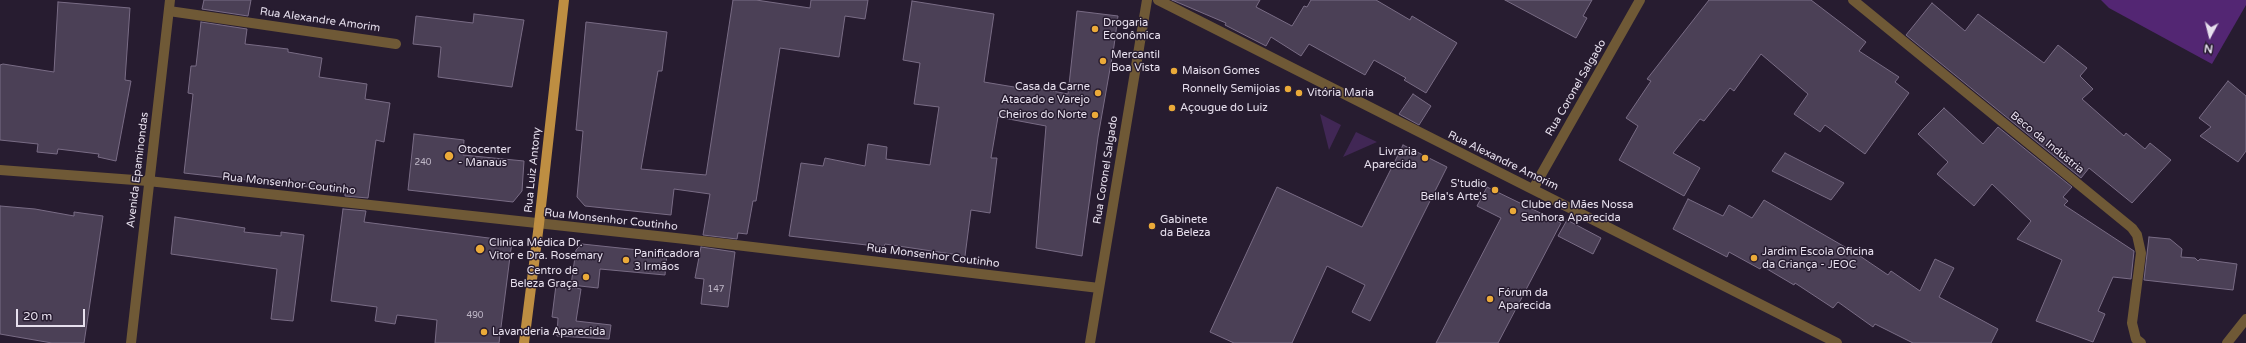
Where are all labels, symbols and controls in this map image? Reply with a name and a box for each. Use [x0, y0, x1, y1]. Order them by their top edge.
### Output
street label: Rua Alexandre Amorim [259, 5, 381, 35]
place label: Drogaria Econômica [1103, 16, 1161, 42]
north arrow [2190, 16, 2230, 56]
marker: Drogaria Econômica [1090, 24, 1100, 34]
street label: Rua Coronel Salgado [1543, 37, 1609, 139]
text: N [2203, 41, 2214, 55]
place label: Mercantil Boa Vista [1111, 48, 1160, 74]
marker: Mercantil Boa Vista [1098, 56, 1108, 66]
place label: Maison Gomes [1182, 64, 1260, 78]
marker: Maison Gomes [1169, 66, 1179, 76]
place label: Casa da Carne Atacado e Varejo [1001, 80, 1090, 106]
place label: Ronnelly Semijoias [1182, 82, 1280, 96]
marker: Ronnelly Semijoias [1283, 84, 1293, 94]
place label: Vitória Maria [1307, 86, 1374, 100]
marker: Casa da Carne Atacado e Varejo [1093, 88, 1103, 98]
marker: Vitória Maria [1294, 88, 1304, 98]
place label: Açougue do Luiz [1180, 101, 1268, 115]
marker: Açougue do Luiz [1167, 103, 1177, 113]
place label: Cheiros do Norte [998, 108, 1087, 122]
street label: Beco da Indústria [2007, 109, 2087, 177]
marker: Cheiros do Norte [1090, 110, 1100, 120]
street label: Avenida Epaminondas [124, 111, 152, 229]
street label: Rua Coronel Salgado [1091, 115, 1121, 225]
street label: Rua Luiz Antony [522, 127, 544, 213]
street label: Rua Alexandre Amorim [1446, 128, 1560, 194]
place label: Otocenter - Manaus [458, 143, 511, 169]
place label: Livraria Aparecida [1364, 145, 1417, 171]
marker: Otocenter - Manaus [443, 150, 455, 162]
marker: Livraria Aparecida [1420, 153, 1430, 163]
house number: 240 [415, 158, 431, 168]
street label: Rua Monsenhor Coutinho [222, 170, 356, 198]
place label: S'tudio Bella's Arte's [1421, 177, 1487, 203]
marker: S'tudio Bella's Arte's [1490, 185, 1500, 195]
place label: Clube de Mães Nossa Senhora Aparecida [1521, 198, 1633, 224]
street label: Rua Monsenhor Coutinho [544, 206, 678, 234]
marker: Clube de Mães Nossa Senhora Aparecida [1508, 206, 1518, 216]
place label: Gabinete da Beleza [1160, 213, 1210, 239]
marker: Gabinete da Beleza [1147, 221, 1157, 231]
place label: Clinica Médica Dr. Vitor e Dra. Rosemary [489, 236, 603, 262]
street label: Rua Monsenhor Coutinho [866, 241, 1000, 271]
marker: Clinica Médica Dr. Vitor e Dra. Rosemary [474, 243, 486, 255]
place label: Jardim Escola Oficina da Criança - JEOC [1762, 245, 1874, 271]
place label: Panificadora 3 Irmãos [634, 247, 700, 273]
marker: Jardim Escola Oficina da Criança - JEOC [1749, 253, 1759, 263]
marker: Panificadora 3 Irmãos [621, 255, 631, 265]
place label: Centro de Beleza Graça [510, 264, 578, 290]
marker: Centro de Beleza Graça [581, 272, 591, 282]
house number: 147 [708, 285, 724, 295]
place label: Fórum da Aparecida [1498, 286, 1551, 312]
marker: Fórum da Aparecida [1485, 294, 1495, 304]
scale bar [18, 301, 87, 327]
text: 20 m [23, 309, 52, 323]
house number: 490 [467, 311, 483, 321]
place label: Lavanderia Aparecida [492, 325, 605, 339]
marker: Lavanderia Aparecida [479, 327, 489, 337]

